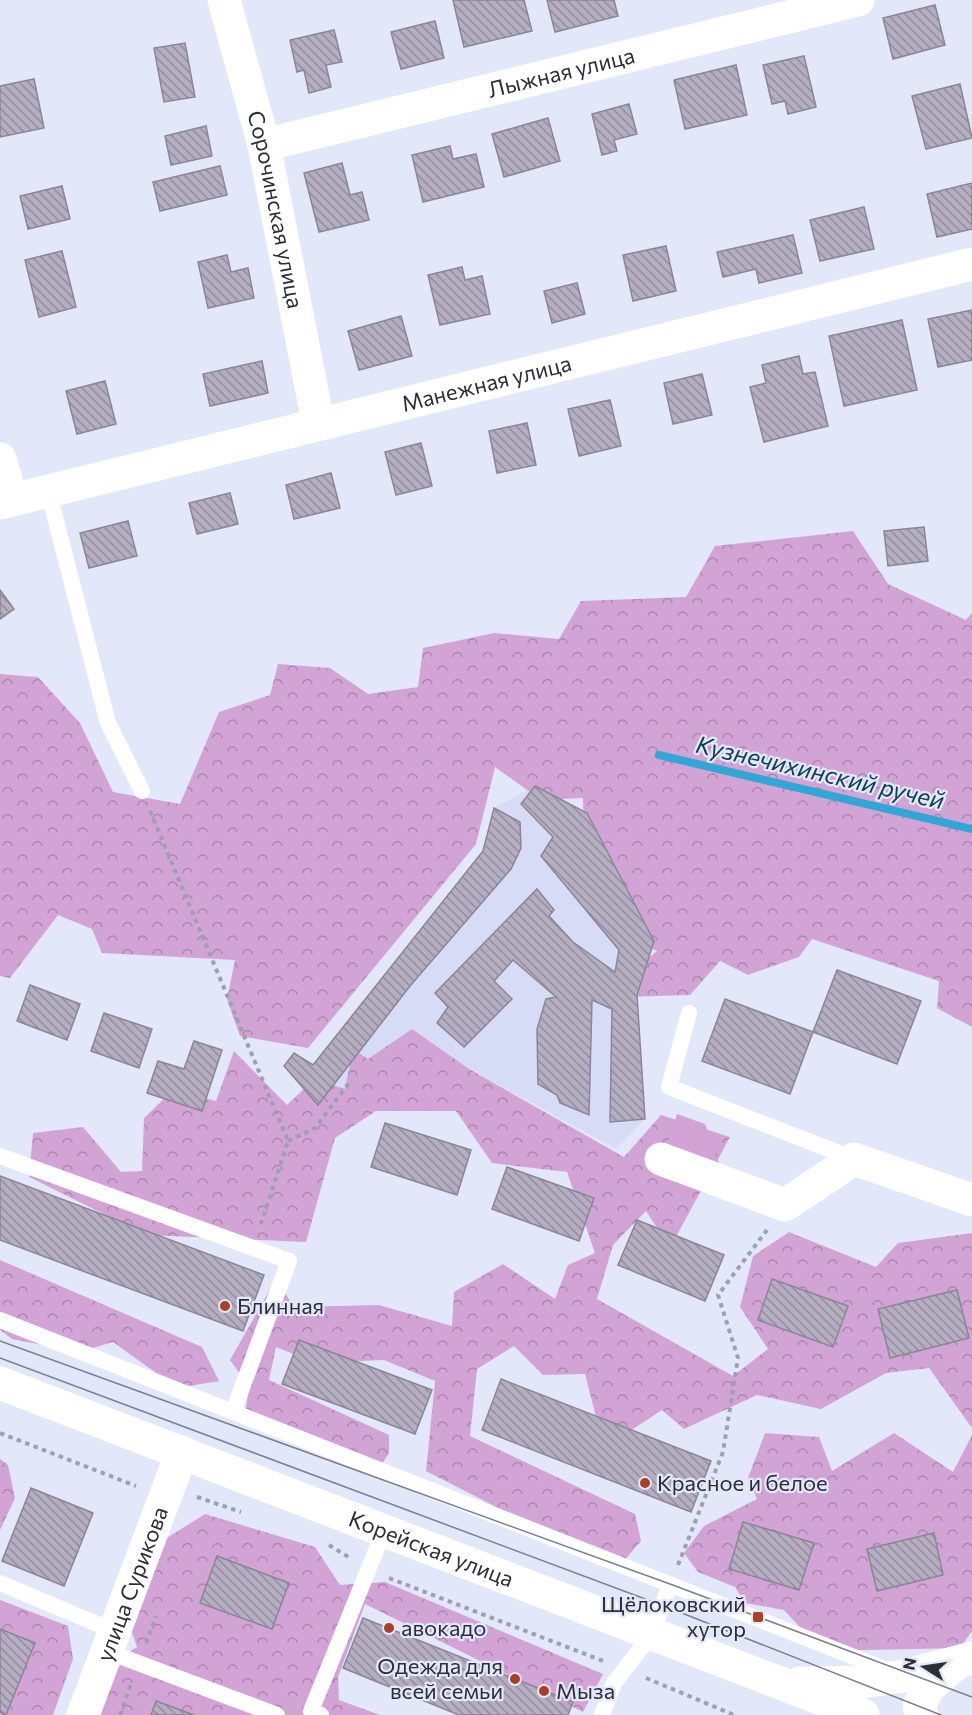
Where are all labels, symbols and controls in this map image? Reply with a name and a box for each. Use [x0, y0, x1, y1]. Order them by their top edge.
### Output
street label: Лыжная улица [485, 41, 637, 103]
street label: Сорочинская улица [242, 108, 310, 311]
street label: Манежная улица [399, 349, 574, 417]
water label: Кузнечихинский ручей [693, 729, 947, 814]
place label: Блинная [237, 1292, 324, 1319]
marker: Блинная [218, 1299, 232, 1313]
place label: Красное и белое [657, 1469, 828, 1496]
marker: Красное и белое [638, 1476, 652, 1490]
street label: улица Сурикова [90, 1503, 173, 1665]
street label: Корейская улица [345, 1505, 518, 1592]
place label: Щёлоковский хутор [601, 1590, 746, 1642]
marker: Щёлоковский хутор [751, 1610, 765, 1624]
place label: авокадо [401, 1614, 486, 1641]
marker: авокадо [382, 1621, 396, 1635]
north arrow [894, 1637, 954, 1697]
place label: Одежда для всей семьи [377, 1652, 503, 1704]
text: N [898, 1656, 919, 1672]
marker: Одежда для всей семьи [508, 1672, 522, 1686]
place label: Мыза [556, 1677, 615, 1704]
marker: Мыза [537, 1684, 551, 1698]

